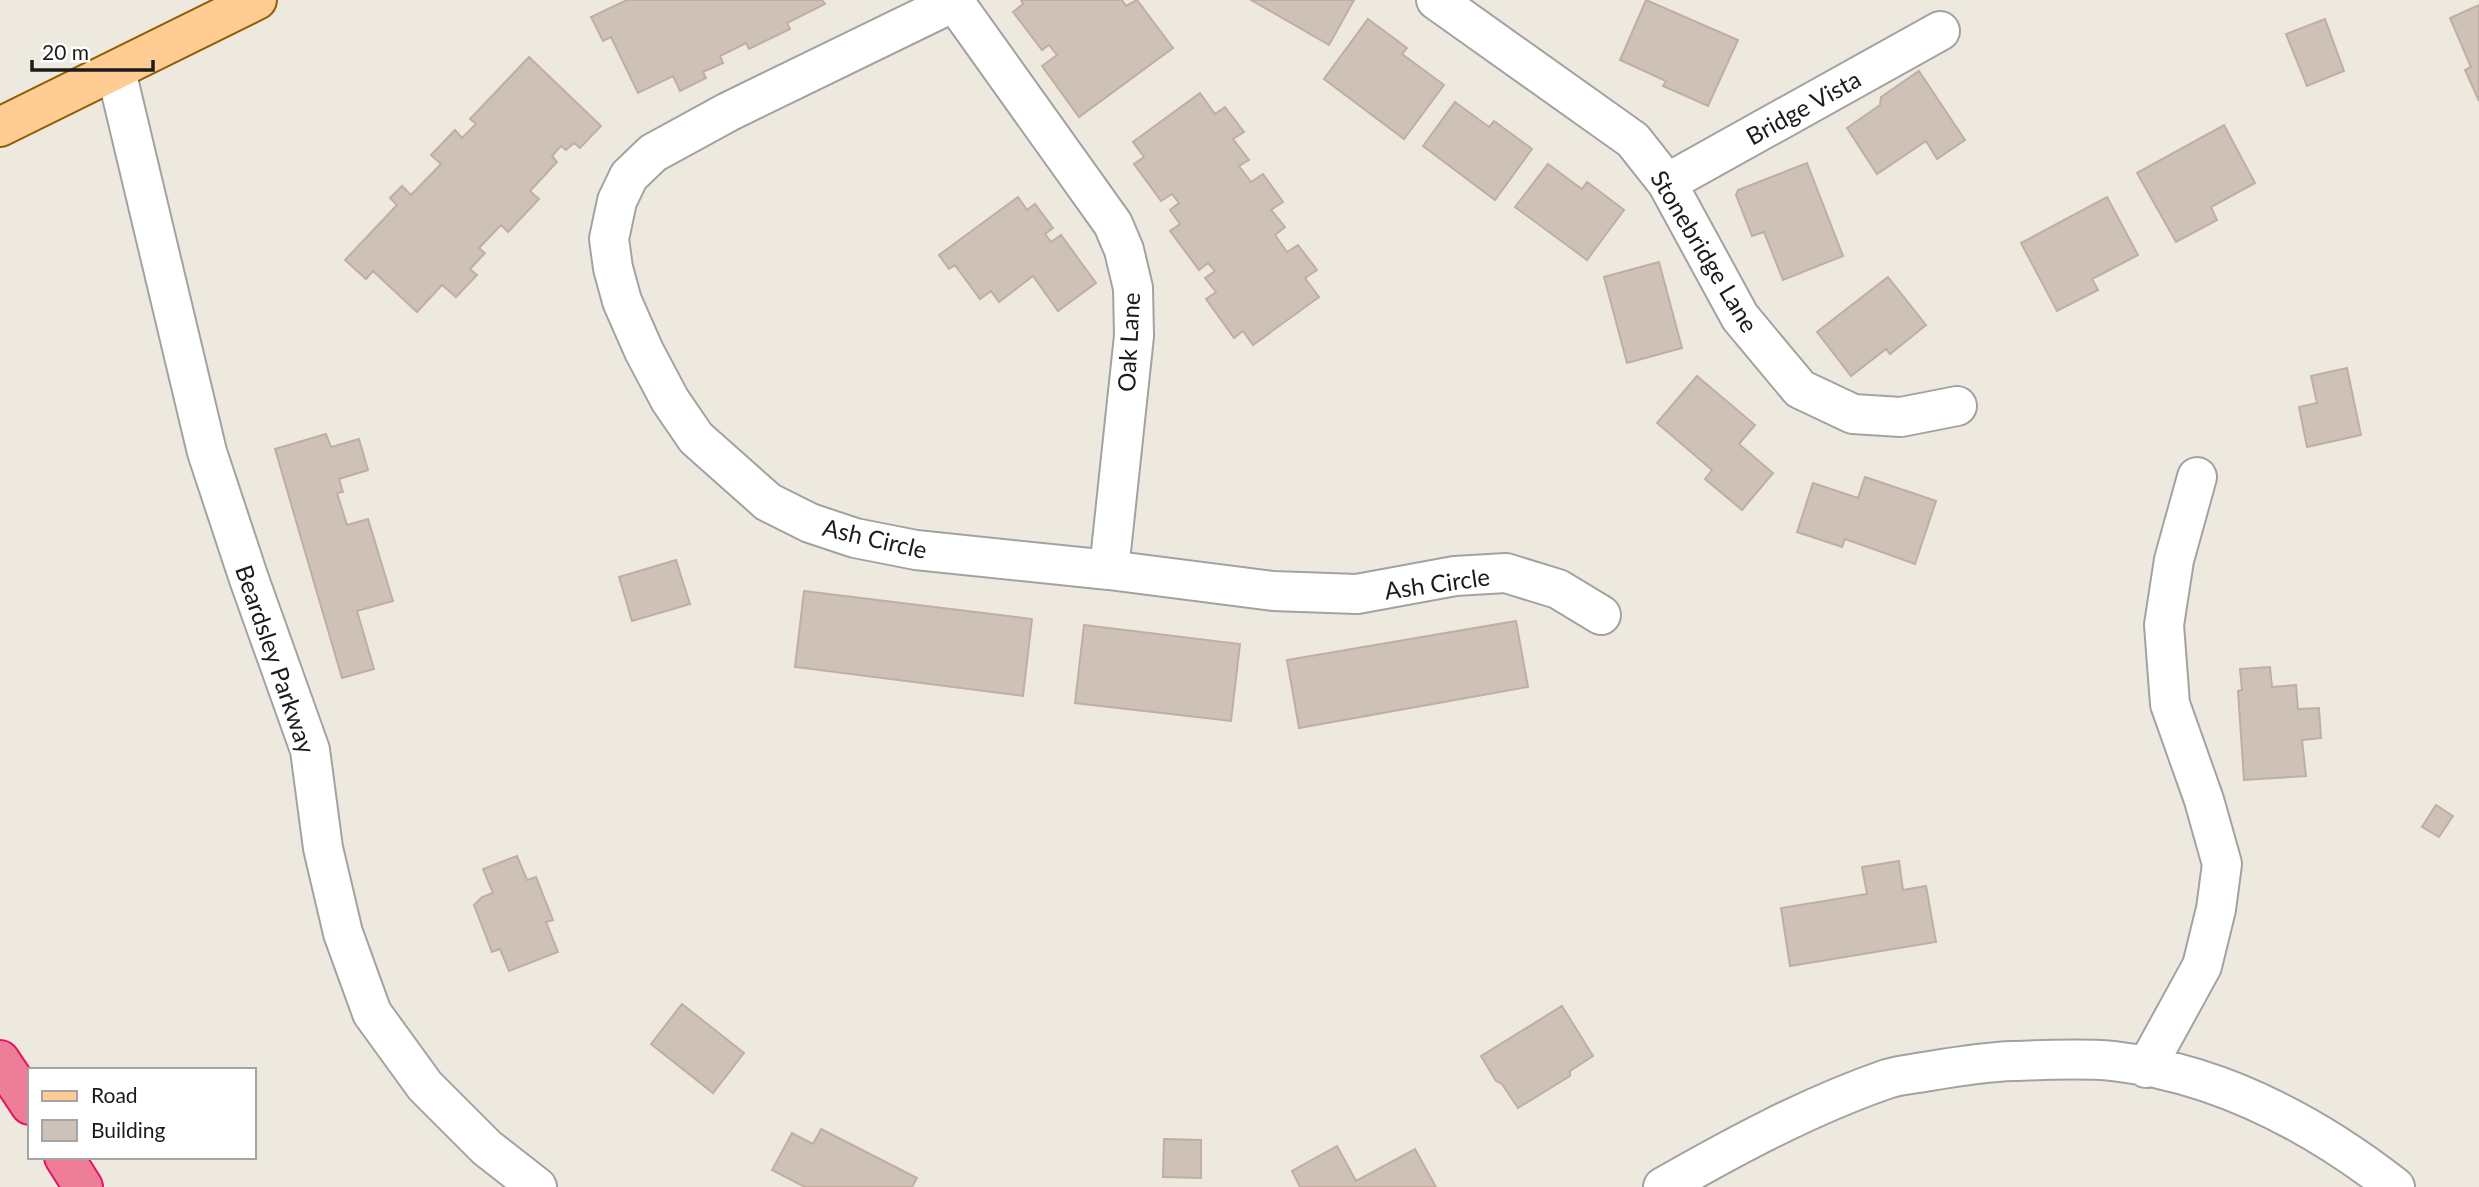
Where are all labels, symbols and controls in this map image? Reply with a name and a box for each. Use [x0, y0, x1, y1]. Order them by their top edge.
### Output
scale bar [32, 28, 152, 72]
text: 20 m [42, 39, 89, 64]
street label: Bridge Vista [1741, 64, 1865, 150]
street label: Stonebridge Lane [1645, 165, 1765, 337]
street label: Oak Lane [1111, 292, 1145, 392]
street label: Ash Circle [820, 512, 930, 564]
street label: Beardsley Parkway [230, 561, 322, 758]
street label: Ash Circle [1382, 561, 1492, 605]
legend [28, 1068, 256, 1159]
text: Road [91, 1082, 138, 1107]
text: Building [91, 1117, 166, 1142]

